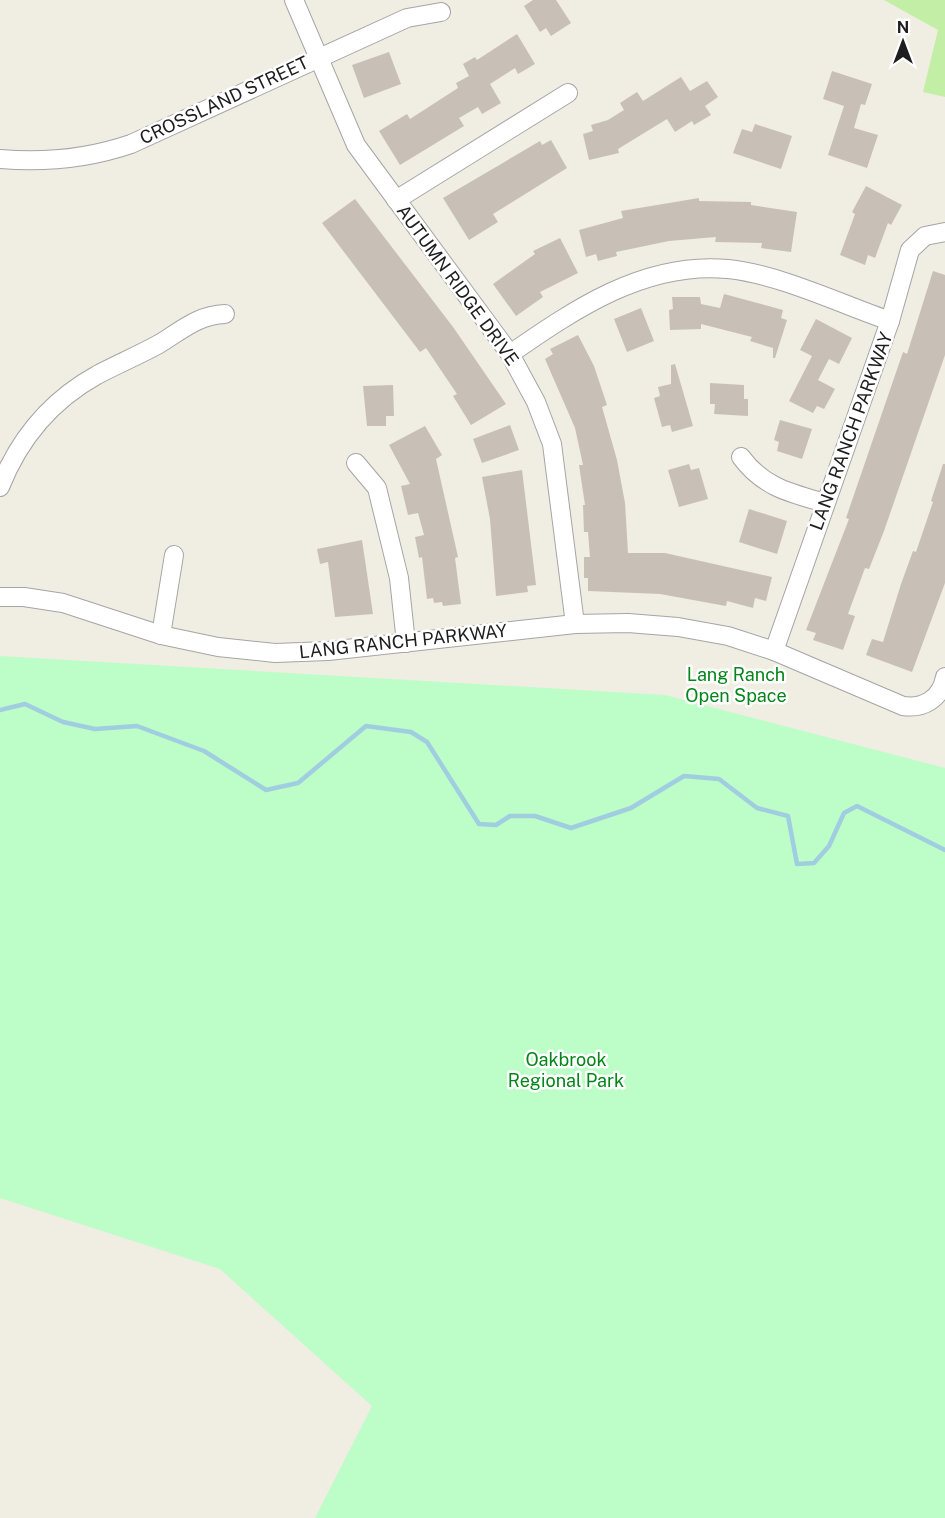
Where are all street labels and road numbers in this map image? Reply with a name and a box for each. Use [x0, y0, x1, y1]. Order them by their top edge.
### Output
street label: CROSSLAND STREET [136, 52, 312, 148]
street label: AUTUMN RIDGE DRIVE [393, 201, 523, 369]
street label: LANG RANCH PARKWAY [805, 329, 897, 533]
street label: LANG RANCH PARKWAY [298, 620, 508, 662]

